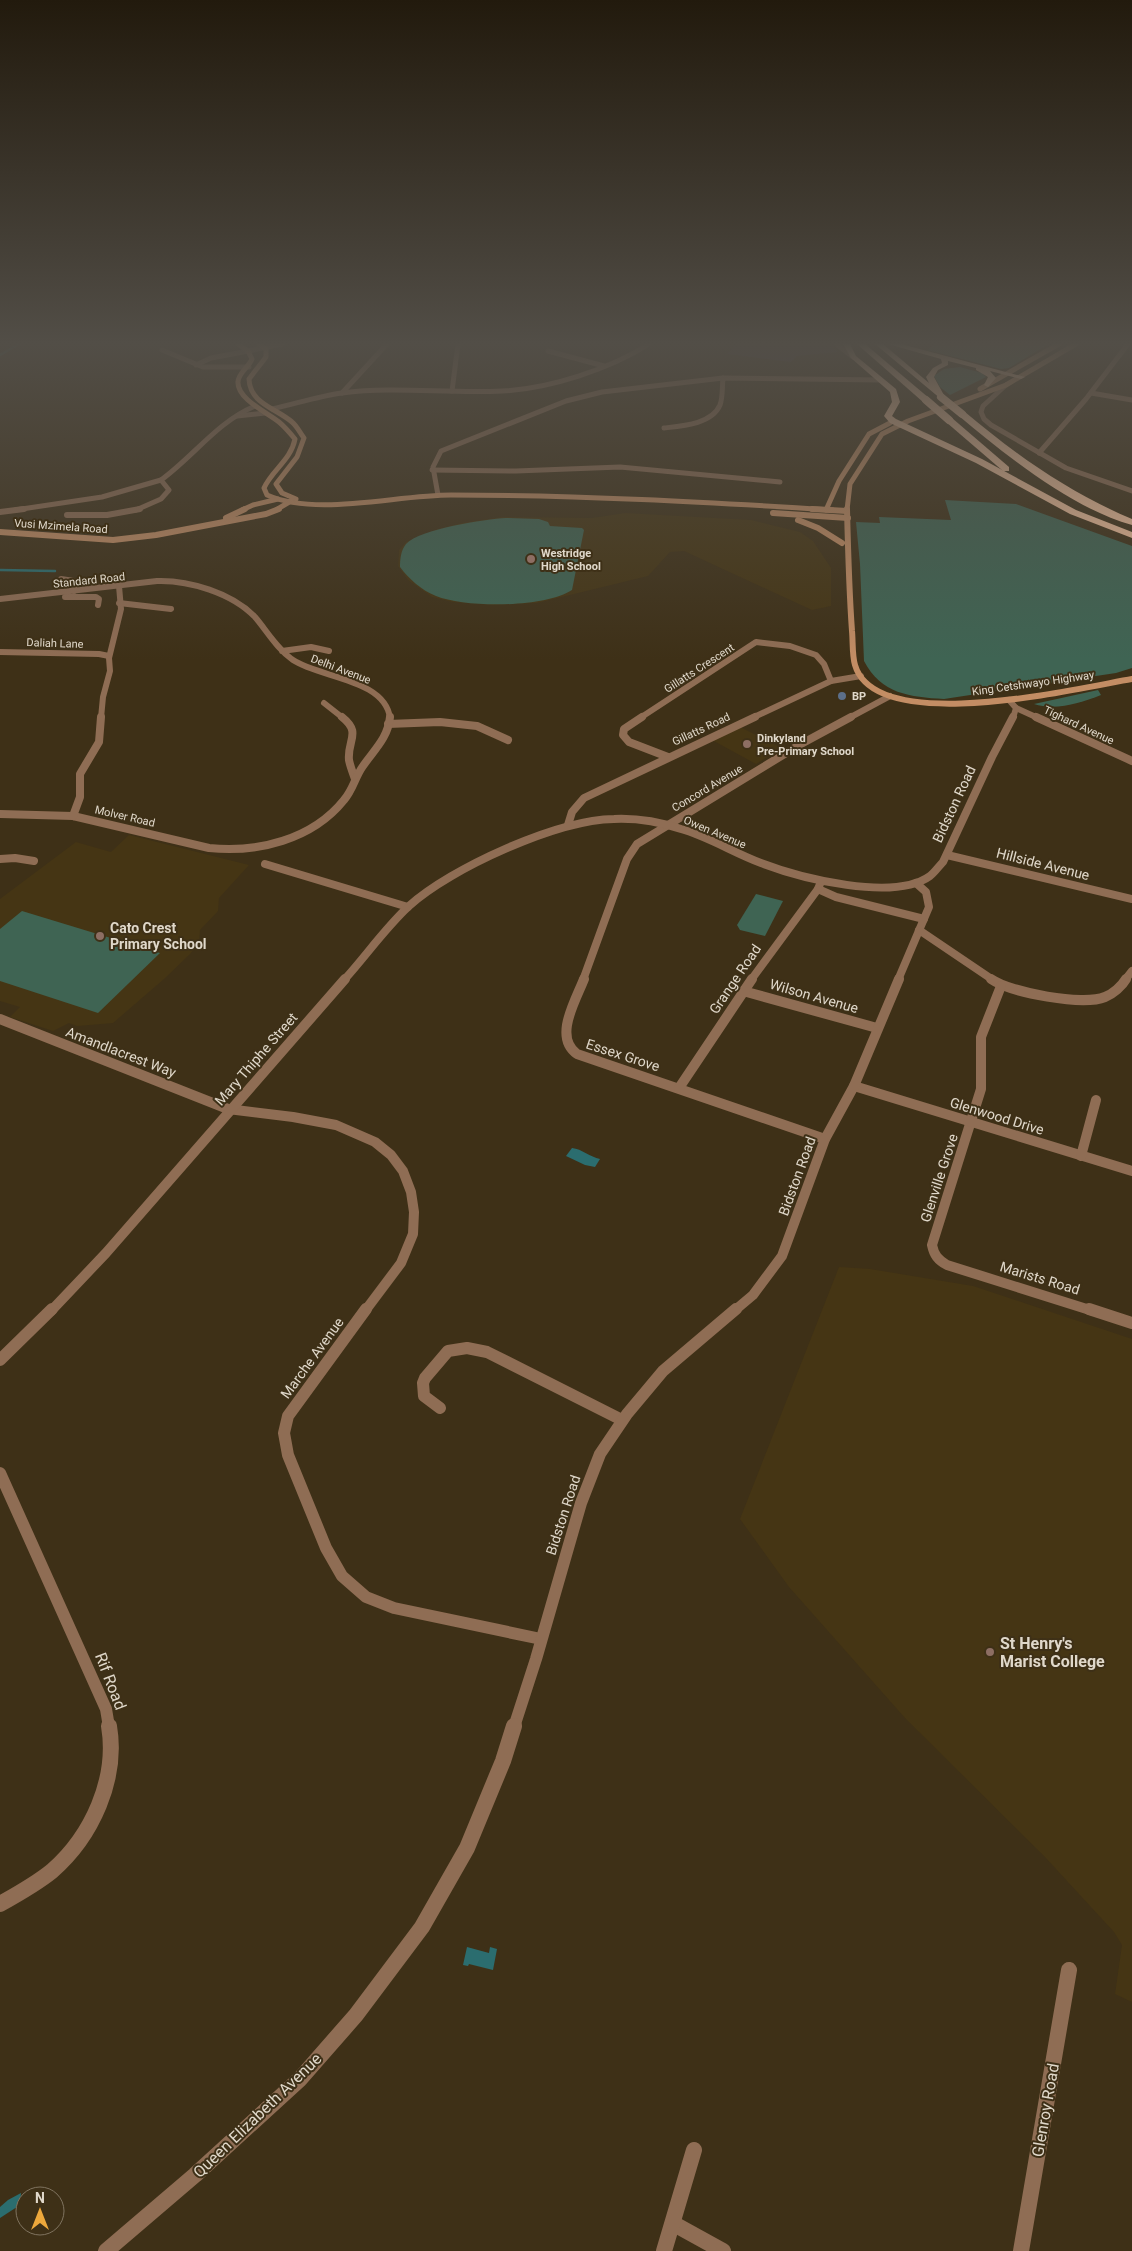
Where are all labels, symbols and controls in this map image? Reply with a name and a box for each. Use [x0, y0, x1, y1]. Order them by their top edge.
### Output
street label: Vusi Mzimela Road [14, 517, 108, 536]
place label: Westridge High School [541, 547, 601, 573]
marker: Westridge High School [525, 553, 537, 565]
street label: Standard Road [52, 570, 126, 591]
street label: Daliah Lane [26, 636, 84, 651]
street label: Gillatts Crescent [662, 641, 737, 696]
street label: Delhi Avenue [309, 652, 373, 687]
street label: King Cetshwayo Highway [971, 668, 1096, 699]
marker: BP [836, 690, 848, 702]
place label: BP [852, 690, 866, 703]
street label: Tighard Avenue [1042, 704, 1116, 747]
street label: Gillatts Road [670, 710, 732, 749]
place label: Dinkyland Pre-Primary School [757, 732, 854, 758]
marker: Dinkyland Pre-Primary School [741, 738, 753, 750]
street label: Concord Avenue [670, 762, 745, 815]
street label: Bidston Road [929, 763, 979, 845]
street label: Molver Road [94, 803, 156, 830]
street label: Owen Avenue [682, 813, 748, 851]
street label: Hillside Avenue [995, 845, 1091, 883]
place label: Cato Crest Primary School [110, 920, 207, 952]
marker: Cato Crest Primary School [94, 930, 106, 942]
street label: Grange Road [706, 941, 764, 1017]
street label: Wilson Avenue [768, 976, 860, 1016]
street label: Mary Thiphe Street [211, 1009, 301, 1109]
street label: Amandlacrest Way [64, 1024, 179, 1081]
street label: Essex Grove [584, 1036, 662, 1074]
street label: Glenwood Drive [948, 1094, 1046, 1138]
street label: Glenville Grove [917, 1132, 961, 1224]
street label: Bidston Road [775, 1134, 819, 1218]
street label: Marists Road [998, 1258, 1082, 1298]
street label: Marche Avenue [277, 1314, 347, 1402]
street label: Bidston Road [543, 1473, 583, 1557]
place label: St Henry's Marist College [1000, 1634, 1105, 1671]
marker: St Henry's Marist College [984, 1646, 996, 1658]
street label: Rif Road [91, 1650, 130, 1713]
street label: Queen Elizabeth Avenue [189, 2049, 325, 2182]
street label: Glenroy Road [1028, 2062, 1063, 2158]
north arrow [15, 2186, 65, 2236]
text: N [35, 2190, 45, 2206]

